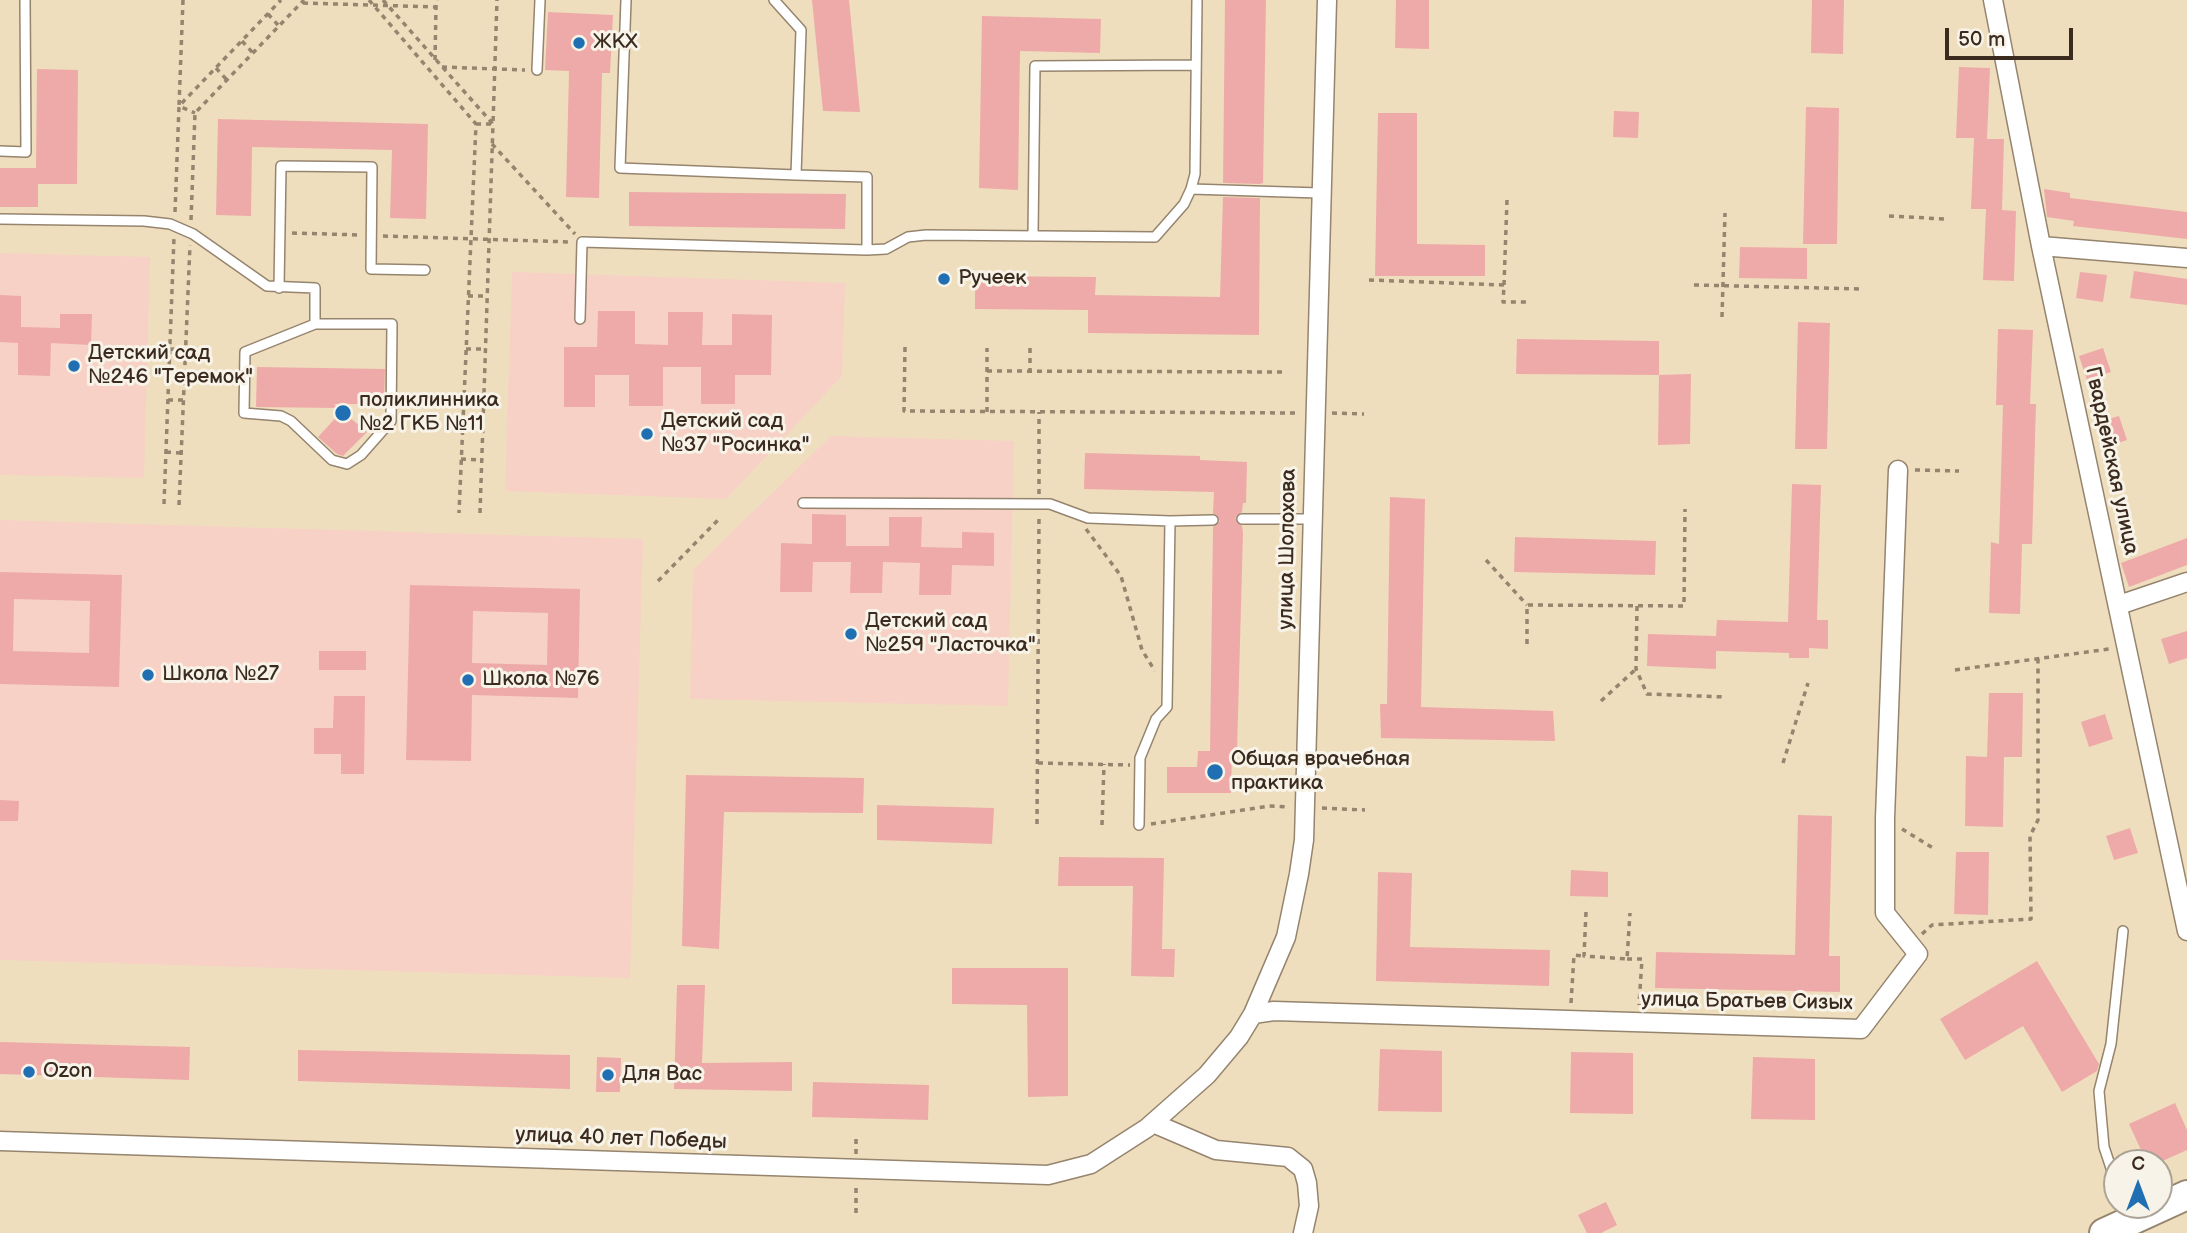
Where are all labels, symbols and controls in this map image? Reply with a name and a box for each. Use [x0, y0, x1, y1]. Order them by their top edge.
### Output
scale bar [1949, 14, 2077, 58]
text: 50 m [1958, 27, 2005, 52]
place label: ЖКХ [593, 30, 638, 56]
marker: ЖКХ [571, 35, 587, 51]
place label: Ручеек [958, 266, 1026, 292]
marker: Ручеек [936, 271, 952, 287]
place label: Детский сад №246 "Теремок" [88, 341, 253, 391]
marker: Детский сад №246 "Теремок" [66, 358, 82, 374]
street label: Гвардейская улица [2079, 365, 2143, 557]
place label: поликлинника №2 ГКБ №11 [359, 388, 499, 438]
marker: поликлинника №2 ГКБ №11 [333, 403, 353, 423]
place label: Детский сад №37 "Росинка" [661, 409, 809, 459]
marker: Детский сад №37 "Росинка" [639, 426, 655, 442]
street label: улица Шолохова [1274, 468, 1302, 630]
place label: Детский сад №259 "Ласточка" [865, 609, 1036, 659]
marker: Детский сад №259 "Ласточка" [843, 626, 859, 642]
place label: Школа №27 [162, 662, 279, 688]
marker: Школа №27 [140, 667, 156, 683]
place label: Школа №76 [482, 667, 600, 693]
marker: Школа №76 [460, 672, 476, 688]
place label: Общая врачебная практика [1231, 747, 1410, 797]
marker: Общая врачебная практика [1205, 762, 1225, 782]
street label: улица Братьев Сизых [1641, 988, 1853, 1016]
place label: Ozon [43, 1059, 92, 1085]
place label: Для Вас [622, 1062, 702, 1088]
marker: Ozon [21, 1064, 37, 1080]
marker: Для Вас [600, 1067, 616, 1083]
street label: улица 40 лет Победы [515, 1123, 727, 1155]
north arrow [2103, 1149, 2173, 1219]
text: С [2131, 1153, 2145, 1176]

